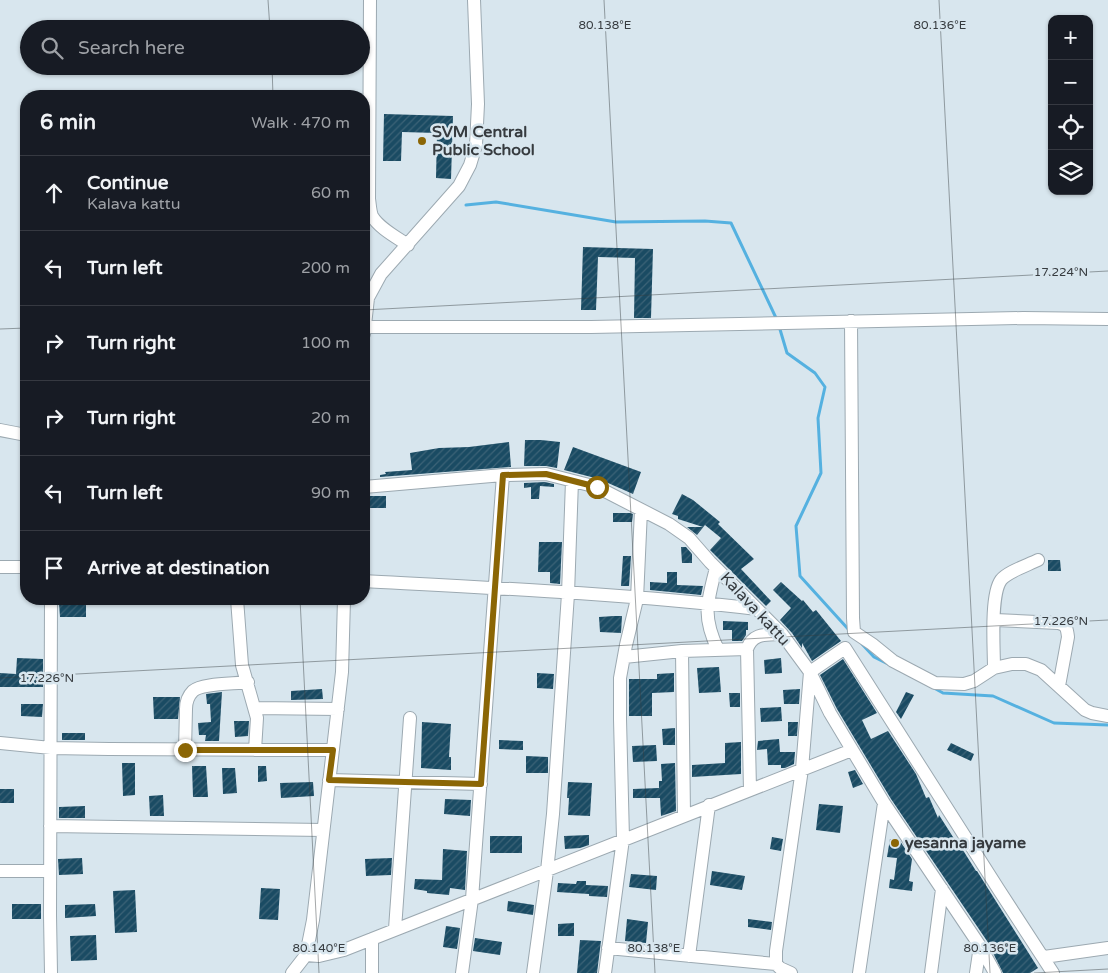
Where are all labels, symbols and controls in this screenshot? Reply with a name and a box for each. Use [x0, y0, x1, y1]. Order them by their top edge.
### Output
map controls [1048, 15, 1093, 195]
button: + [1048, 15, 1093, 60]
text: 80.138°E [579, 18, 632, 32]
text: 80.136°E [914, 18, 967, 32]
search box [20, 20, 370, 75]
icon: search [38, 34, 66, 62]
text: Search here [78, 37, 185, 59]
button: − [1048, 60, 1093, 105]
button: locate [1048, 105, 1093, 150]
text: 6 min [40, 110, 96, 135]
text: Walk · 470 m [251, 113, 350, 133]
place label: SVM Central Public School [432, 122, 535, 160]
marker: SVM Central Public School [416, 135, 428, 147]
button: layers [1048, 150, 1093, 195]
text: Continue [87, 172, 169, 194]
icon: ahead [40, 179, 68, 207]
text: 60 m [311, 183, 350, 203]
text: Kalava kattu [87, 194, 180, 214]
icon: left [40, 254, 68, 282]
text: Turn left [87, 257, 163, 279]
text: 200 m [301, 258, 350, 278]
text: 17.224°N [1034, 265, 1088, 279]
icon: right [40, 329, 68, 357]
text: Turn right [87, 332, 175, 354]
text: 100 m [301, 333, 350, 353]
icon: right [40, 404, 68, 432]
text: Turn right [87, 407, 175, 429]
text: 20 m [311, 408, 350, 428]
route start [586, 476, 609, 499]
icon: left [40, 479, 68, 507]
text: Turn left [87, 482, 163, 504]
text: 90 m [311, 483, 350, 503]
icon: arrive [40, 554, 68, 582]
text: Arrive at destination [87, 557, 270, 579]
street label: Kalava kattu [716, 568, 794, 650]
text: 17.226°N [1034, 614, 1088, 628]
text: 17.226°N [20, 671, 74, 685]
route end [174, 739, 197, 762]
place label: yesanna jayame [905, 833, 1026, 853]
marker: yesanna jayame [889, 837, 901, 849]
text: 80.140°E [293, 941, 346, 955]
text: 80.138°E [628, 941, 681, 955]
text: 80.136°E [964, 941, 1017, 955]

